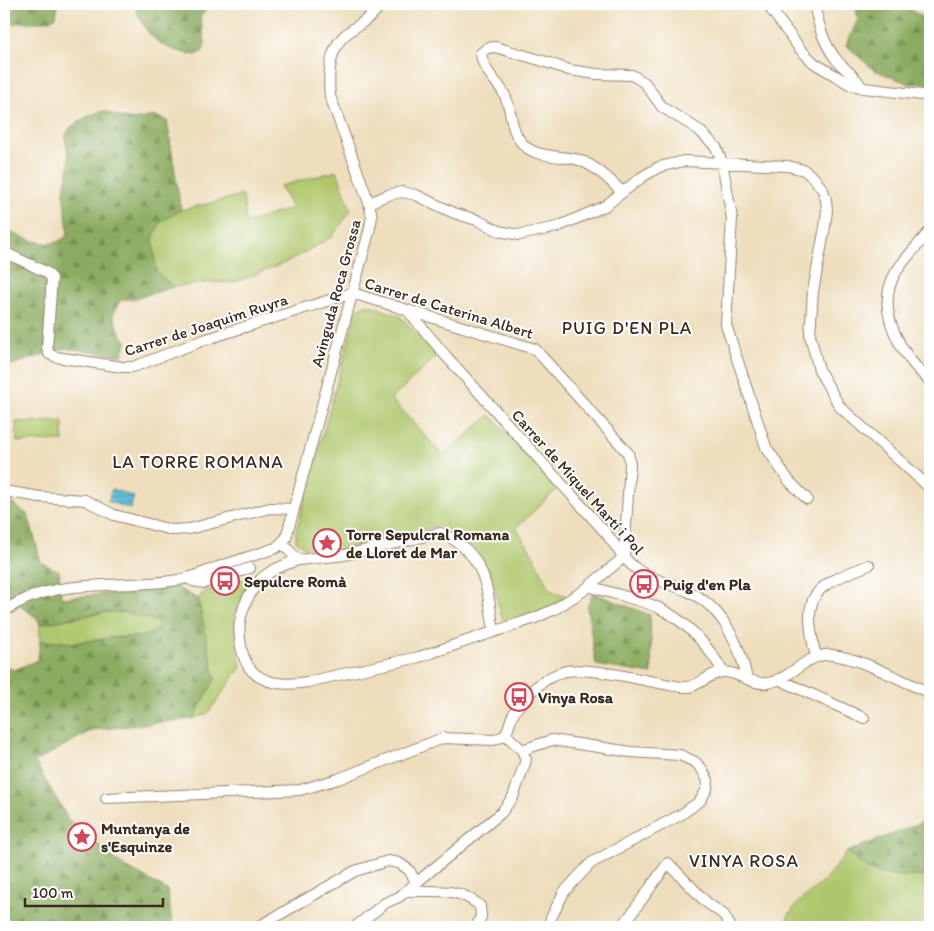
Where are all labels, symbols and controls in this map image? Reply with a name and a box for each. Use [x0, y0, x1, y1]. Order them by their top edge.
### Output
street label: Avinguda Roca Grossa [307, 216, 365, 369]
street label: Carrer de Caterina Albert [362, 273, 536, 343]
street label: Carrer de Joaquim Ruyra [122, 289, 291, 360]
district label: PUIG D'EN PLA [562, 317, 692, 339]
street label: Carrer de Miquel Martí i Pol [508, 406, 648, 559]
district label: LA TORRE ROMANA [112, 451, 284, 473]
place label: Torre Sepulcral Romana de Lloret de Mar [345, 525, 509, 562]
place icon: Torre Sepulcral Romana de Lloret de Mar [312, 528, 342, 558]
bus stop icon: Sepulcre Romà [210, 566, 240, 596]
bus stop icon: Puig d'en Pla [629, 569, 659, 599]
place label: Sepulcre Romà [244, 572, 347, 592]
place label: Puig d'en Pla [663, 575, 751, 595]
bus stop icon: Vinya Rosa [504, 682, 534, 712]
place label: Vinya Rosa [538, 688, 614, 708]
place label: Muntanya de s'Esquinze [101, 819, 190, 857]
place icon: Muntanya de s'Esquinze [67, 822, 97, 852]
district label: VINYA ROSA [689, 850, 799, 872]
scale bar [25, 876, 162, 908]
text: 100 m [32, 884, 74, 902]

